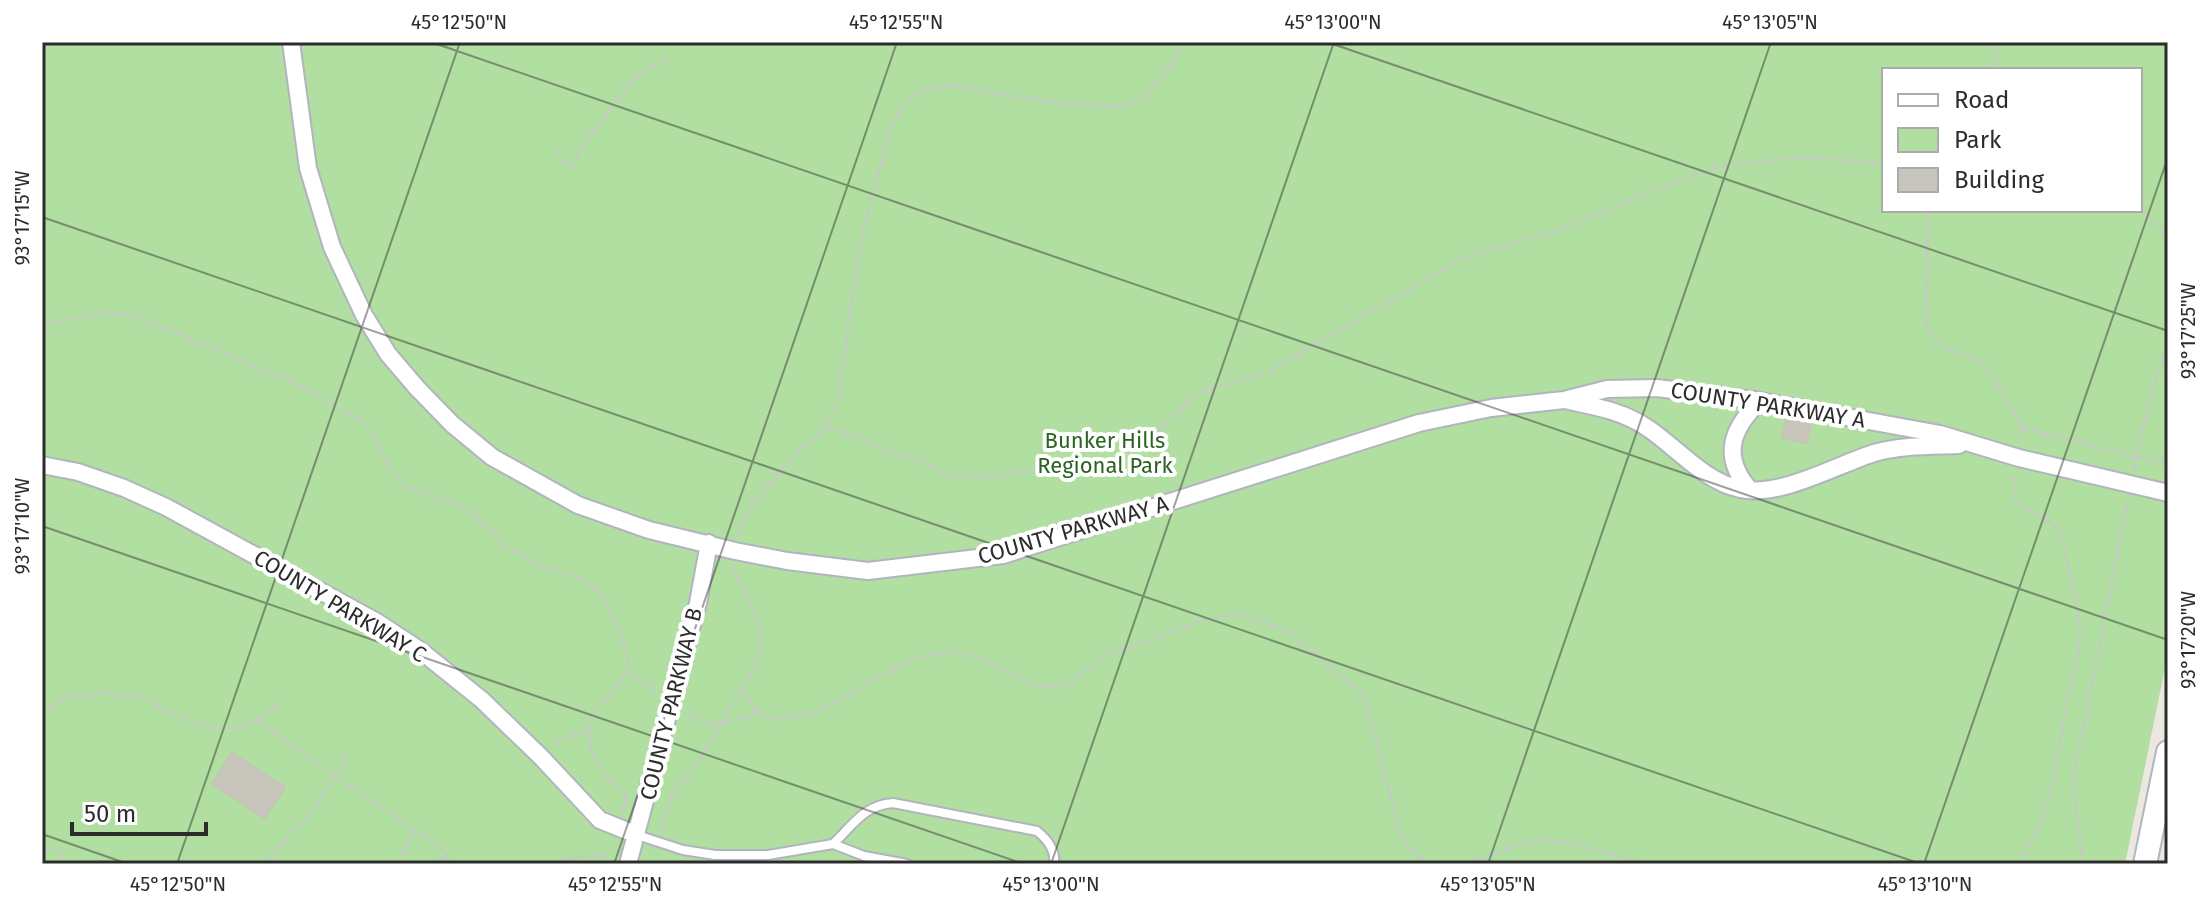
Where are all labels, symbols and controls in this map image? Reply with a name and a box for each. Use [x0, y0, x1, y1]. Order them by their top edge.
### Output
text: 45°12'50"N [411, 10, 507, 34]
text: 45°12'55"N [849, 10, 943, 34]
text: 45°13'00"N [1284, 10, 1382, 34]
text: 45°13'05"N [1722, 10, 1818, 34]
legend [1882, 68, 2142, 212]
text: Road [1954, 86, 2009, 114]
text: Park [1954, 126, 2002, 154]
text: Building [1954, 166, 2044, 194]
text: 93°17'15"W [10, 170, 34, 266]
text: 93°17'25"W [2176, 282, 2200, 379]
street label: COUNTY PARKWAY A [1669, 376, 1868, 434]
park label: Bunker Hills Regional Park [1037, 427, 1174, 479]
text: 93°17'10"W [10, 477, 34, 574]
street label: COUNTY PARKWAY A [975, 490, 1172, 570]
street label: COUNTY PARKWAY C [249, 544, 431, 668]
text: 93°17'20"W [2176, 591, 2200, 689]
street label: COUNTY PARKWAY B [634, 605, 708, 803]
scale bar [72, 786, 206, 836]
text: 50 m [84, 800, 136, 828]
text: 45°12'50"N [130, 872, 226, 896]
text: 45°12'55"N [568, 872, 662, 896]
text: 45°13'00"N [1002, 872, 1100, 896]
text: 45°13'05"N [1440, 872, 1536, 896]
text: 45°13'10"N [1878, 872, 1973, 896]

